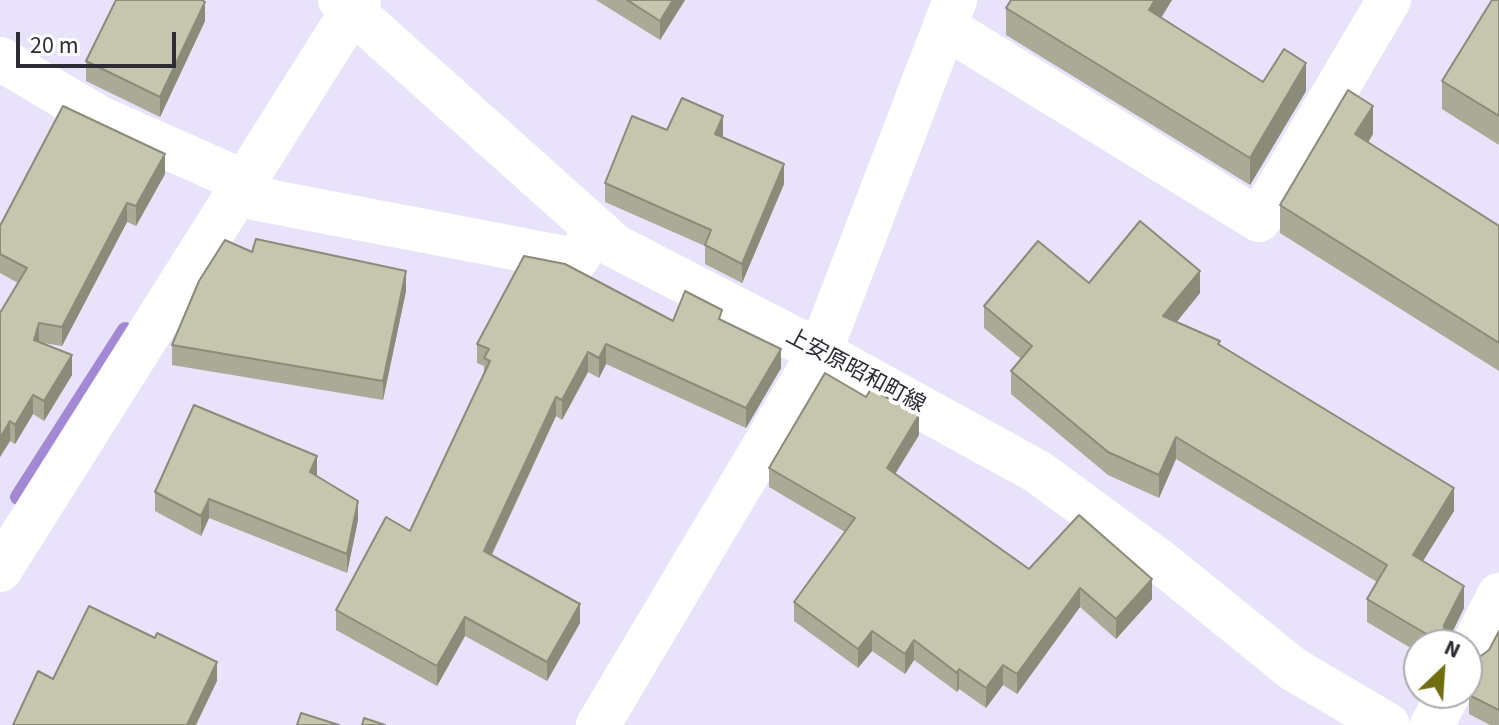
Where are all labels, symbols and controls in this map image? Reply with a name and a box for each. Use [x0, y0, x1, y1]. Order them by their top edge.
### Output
scale bar [20, 16, 180, 66]
text: 20 m [30, 28, 79, 63]
street label: 上安原昭和町線 [781, 324, 929, 420]
north arrow [1403, 629, 1483, 709]
text: N [1439, 631, 1466, 667]

